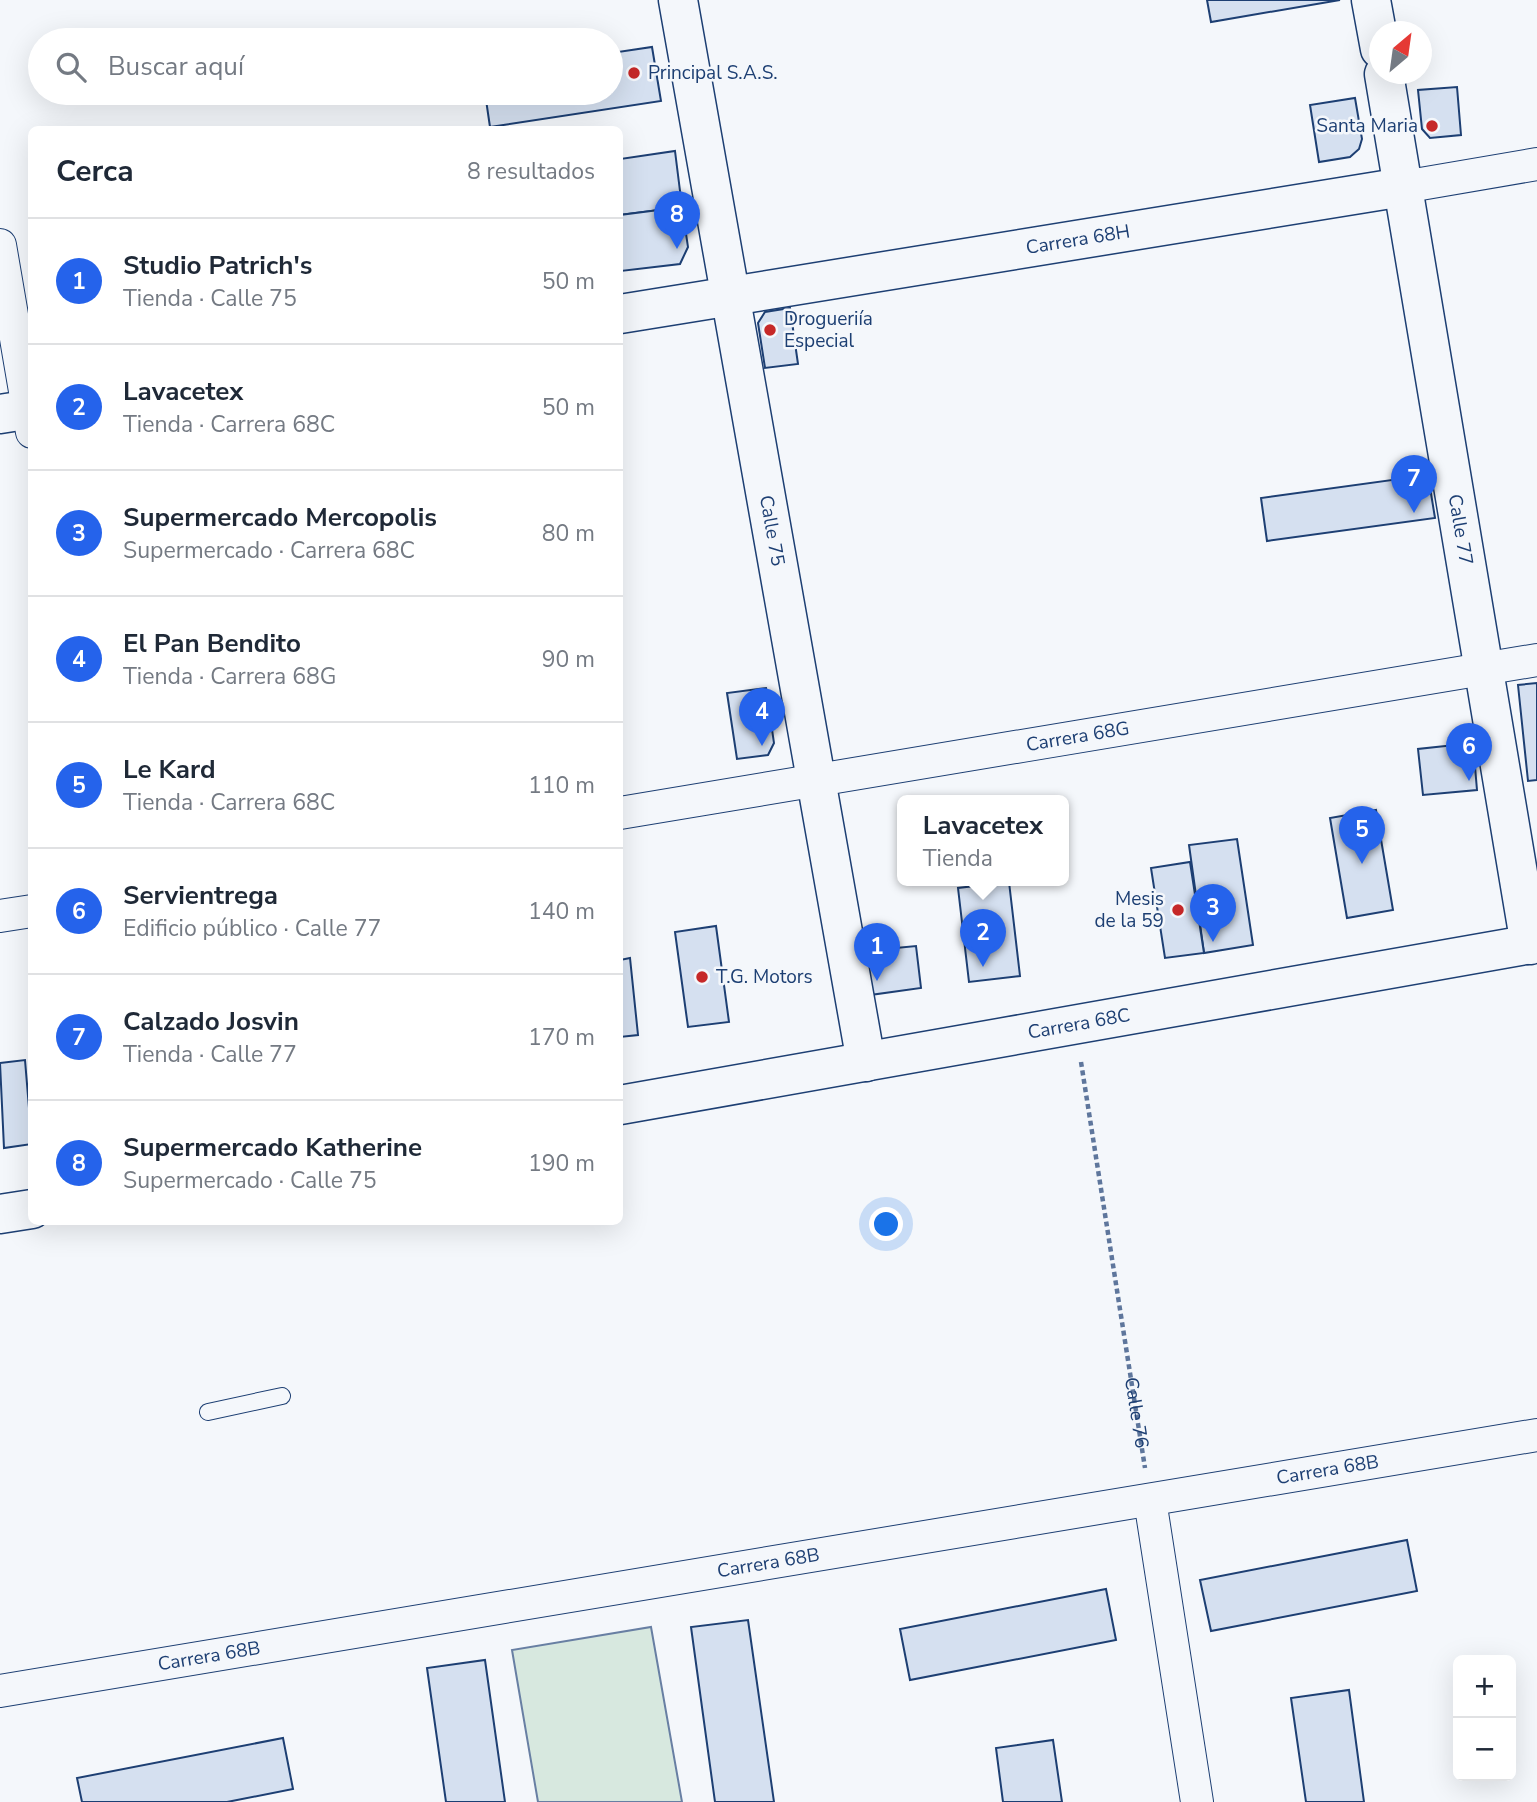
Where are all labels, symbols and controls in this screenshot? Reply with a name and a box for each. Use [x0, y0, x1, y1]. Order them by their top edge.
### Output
north arrow [1369, 21, 1432, 84]
search box [28, 28, 623, 105]
icon: search [52, 48, 90, 86]
text: Buscar aquí [108, 49, 244, 84]
place label: Principal S.A.S. [648, 60, 778, 86]
marker: Principal S.A.S. [626, 65, 642, 81]
place label: Santa Maria [1316, 113, 1418, 139]
marker: Santa Maria [1424, 118, 1440, 134]
text: Cerca [56, 151, 134, 192]
text: 8 resultados [467, 156, 595, 187]
pin: 8 [654, 191, 700, 249]
street label: Carrera 68H [1024, 218, 1132, 261]
text: Studio Patrich's [123, 248, 312, 283]
text: 1 [72, 266, 86, 297]
text: 50 m [542, 266, 595, 297]
text: Tienda · Calle 75 [123, 283, 297, 314]
place label: Drogueriía Especial [784, 306, 873, 354]
marker: Drogueriía Especial [762, 322, 778, 338]
text: Lavacetex [123, 374, 243, 409]
text: 2 [72, 392, 86, 423]
text: 50 m [542, 392, 595, 423]
text: Tienda · Carrera 68C [123, 409, 335, 440]
pin: 7 [1391, 455, 1437, 513]
street label: Calle 77 [1442, 492, 1479, 567]
street label: Calle 75 [753, 493, 791, 568]
text: Supermercado Mercopolis [123, 500, 437, 535]
text: 3 [72, 518, 86, 549]
text: 80 m [542, 518, 595, 549]
text: Supermercado · Carrera 68C [123, 535, 415, 566]
text: El Pan Bendito [123, 626, 301, 661]
text: 4 [72, 644, 86, 675]
text: 90 m [542, 644, 595, 675]
text: Tienda · Carrera 68G [123, 661, 337, 692]
pin: 4 [739, 688, 785, 746]
street label: Carrera 68G [1024, 715, 1131, 758]
pin: 6 [1446, 723, 1492, 781]
text: Le Kard [123, 752, 216, 787]
text: 5 [72, 770, 86, 801]
text: 110 m [528, 770, 595, 801]
text: Tienda · Carrera 68C [123, 787, 335, 818]
popup [897, 795, 1069, 886]
pin: 5 [1339, 806, 1385, 864]
text: Lavacetex [923, 808, 1043, 843]
text: Tienda [923, 843, 993, 874]
text: Servientrega [123, 878, 278, 913]
pin: 3 [1190, 884, 1236, 942]
place label: Mesis de la 59 [1095, 886, 1164, 934]
text: 6 [72, 896, 86, 927]
text: 140 m [528, 896, 595, 927]
marker: Mesis de la 59 [1170, 902, 1186, 918]
pin: 2 [960, 909, 1006, 967]
text: Edificio público · Calle 77 [123, 913, 381, 944]
pin: 1 [854, 923, 900, 981]
place label: T.G. Motors [716, 964, 813, 990]
marker: T.G. Motors [694, 969, 710, 985]
street label: Carrera 68C [1026, 1002, 1132, 1046]
text: Calzado Josvin [123, 1004, 299, 1039]
text: 7 [72, 1022, 86, 1053]
text: 170 m [528, 1022, 595, 1053]
text: Tienda · Calle 77 [123, 1039, 297, 1070]
text: Supermercado Katherine [123, 1130, 422, 1165]
text: 8 [72, 1148, 86, 1179]
text: 190 m [528, 1148, 595, 1179]
text: Supermercado · Calle 75 [123, 1165, 377, 1196]
your location [869, 1207, 903, 1241]
street label: Calle 76 [1118, 1375, 1155, 1450]
street label: Carrera 68B [1275, 1449, 1381, 1491]
street label: Carrera 68B [715, 1542, 822, 1584]
street label: Carrera 68B [156, 1635, 262, 1677]
map controls [1453, 1655, 1516, 1781]
button: + [1453, 1655, 1516, 1718]
button: − [1453, 1718, 1516, 1781]

